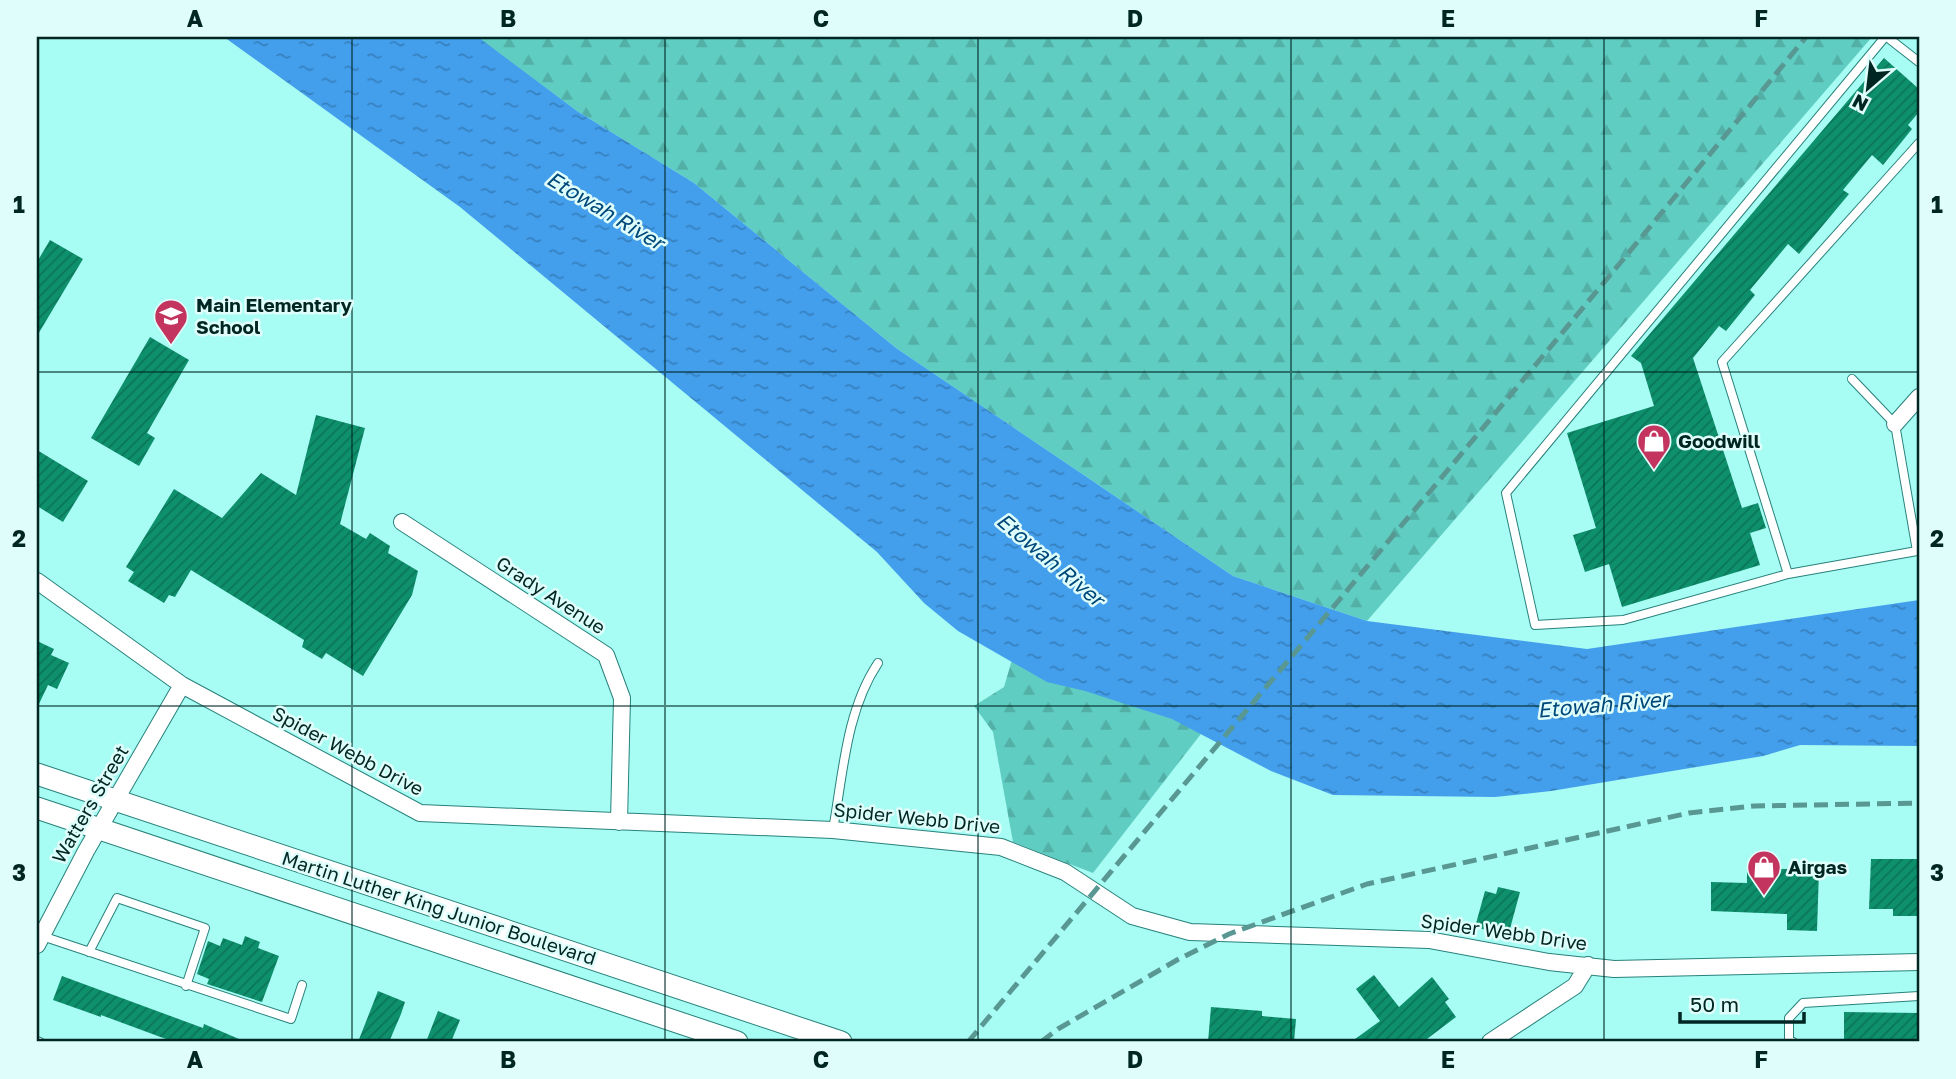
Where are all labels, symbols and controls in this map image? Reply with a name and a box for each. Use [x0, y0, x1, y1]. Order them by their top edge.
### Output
text: A [187, 4, 204, 32]
text: B [500, 4, 516, 32]
text: C [813, 4, 829, 32]
text: D [1127, 4, 1143, 32]
text: E [1441, 4, 1455, 32]
text: F [1754, 4, 1768, 32]
north arrow [1834, 52, 1904, 122]
text: N [1848, 90, 1872, 117]
water label: Etowah River [542, 165, 671, 257]
text: 1 [13, 190, 25, 218]
text: 1 [1931, 190, 1943, 218]
place label: Main Elementary School [196, 293, 353, 338]
school or university icon: Main Elementary School [152, 297, 190, 346]
shop icon: Goodwill [1635, 422, 1673, 471]
place label: Goodwill [1678, 429, 1760, 452]
water label: Etowah River [992, 507, 1112, 613]
text: 2 [12, 524, 26, 552]
text: 2 [1930, 524, 1944, 552]
street label: Grady Avenue [492, 551, 610, 638]
water label: Etowah River [1536, 685, 1673, 723]
street label: Spider Webb Drive [269, 701, 428, 800]
street label: Watters Street [46, 741, 133, 867]
street label: Spider Webb Drive [833, 797, 1002, 838]
street label: Martin Luther King Junior Boulevard [279, 846, 599, 969]
shop icon: Airgas [1745, 848, 1783, 897]
place label: Airgas [1788, 855, 1848, 878]
text: 3 [12, 858, 26, 886]
text: 3 [1930, 858, 1944, 886]
street label: Spider Webb Drive [1420, 908, 1589, 955]
scale bar [1680, 981, 1804, 1025]
text: 50 m [1690, 991, 1739, 1017]
text: A [187, 1045, 204, 1073]
text: B [500, 1045, 516, 1073]
text: C [813, 1045, 829, 1073]
text: D [1127, 1045, 1143, 1073]
text: E [1441, 1045, 1455, 1073]
text: F [1754, 1045, 1768, 1073]

